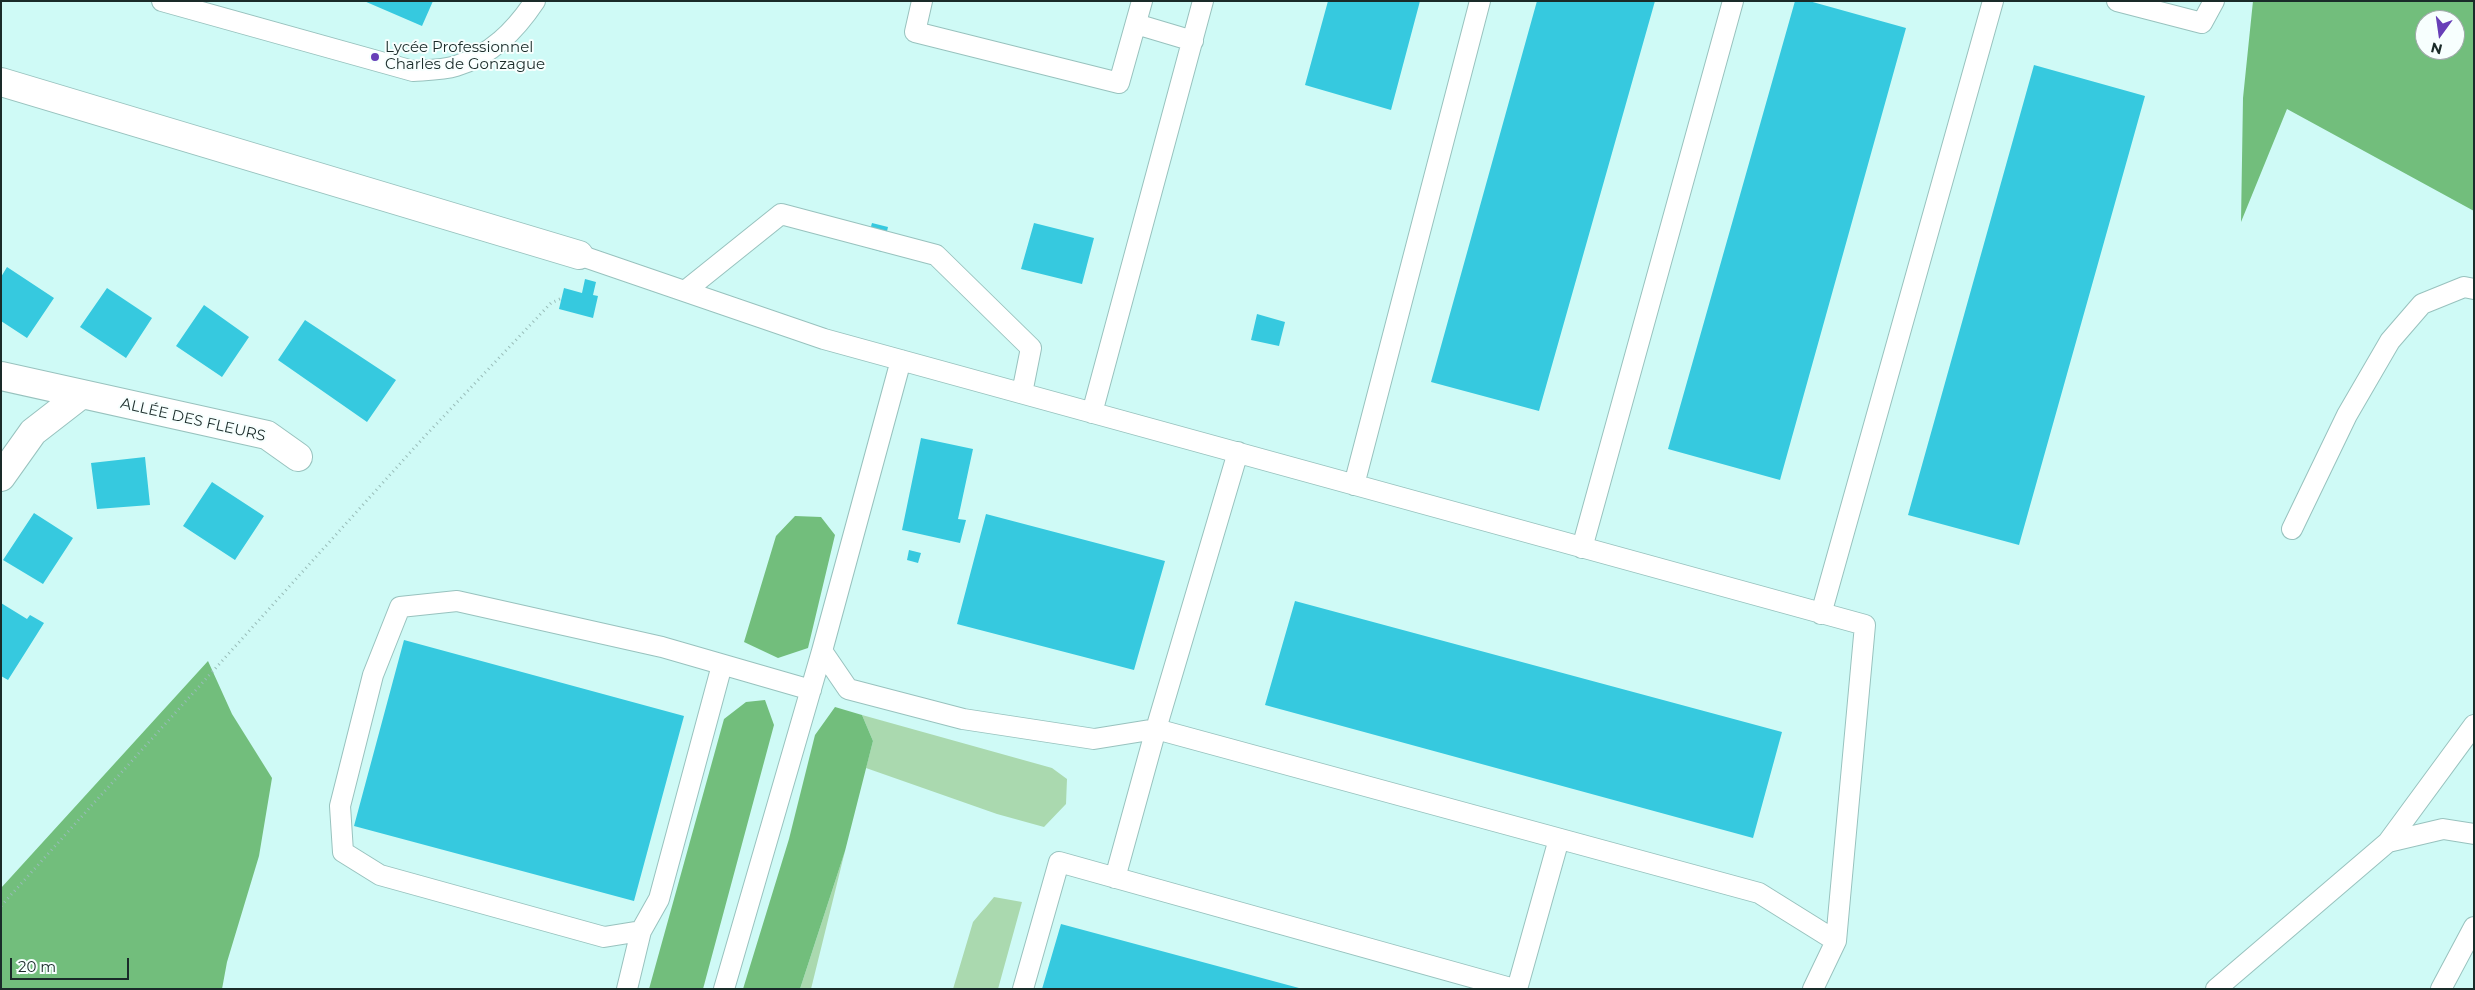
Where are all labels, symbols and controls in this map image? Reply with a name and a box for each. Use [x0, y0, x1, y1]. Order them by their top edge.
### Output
north arrow [2415, 10, 2465, 60]
text: N [2429, 38, 2444, 59]
place label: Lycée Professionnel Charles de Gonzague [385, 39, 545, 74]
marker: Lycée Professionnel Charles de Gonzague [369, 51, 381, 63]
street label: ALLÉE DES FLEURS [119, 395, 267, 445]
scale bar [12, 948, 131, 980]
text: 20 m [18, 957, 56, 976]

